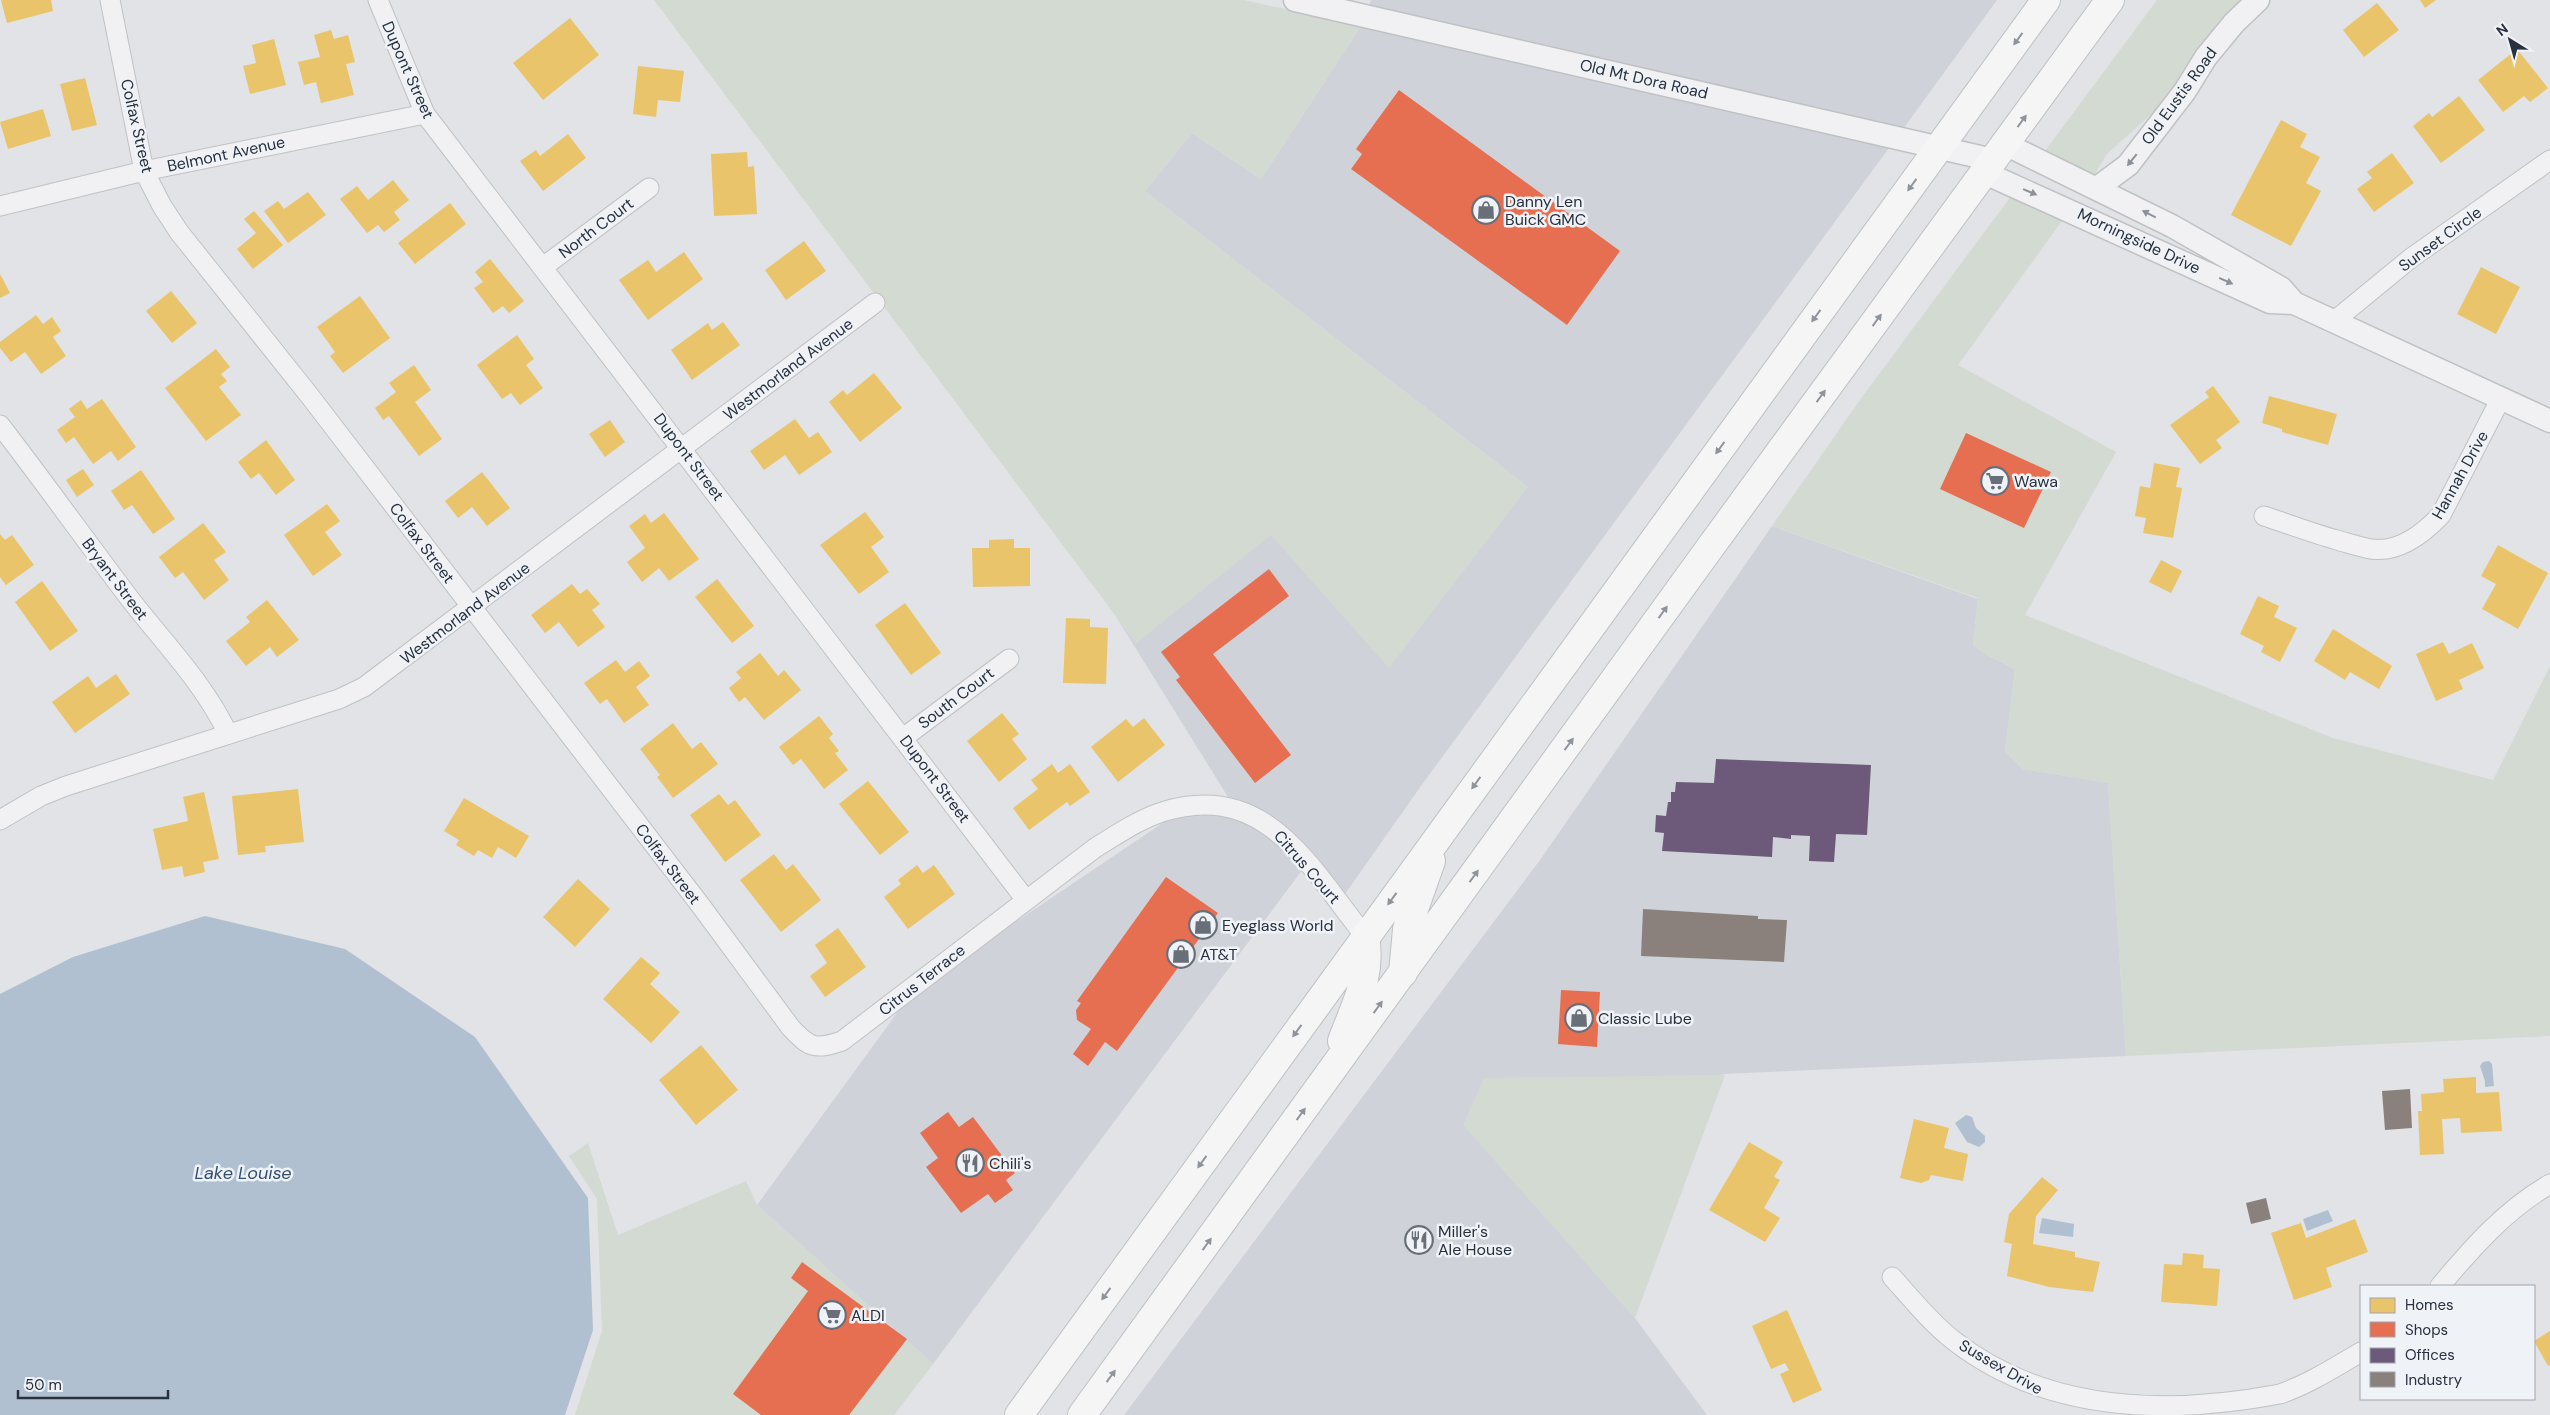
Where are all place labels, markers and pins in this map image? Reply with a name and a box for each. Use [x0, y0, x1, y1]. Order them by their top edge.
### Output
place label: Danny Len Buick GMC [1505, 191, 1586, 230]
shop icon: Danny Len Buick GMC [1471, 195, 1501, 225]
supermarket icon: Wawa [1980, 466, 2010, 496]
place label: Wawa [2014, 471, 2058, 492]
shop icon: Eyeglass World [1188, 910, 1218, 940]
place label: Eyeglass World [1222, 915, 1333, 936]
shop icon: AT&T [1166, 939, 1196, 969]
place label: AT&T [1200, 944, 1238, 965]
shop icon: Classic Lube [1564, 1003, 1594, 1033]
place label: Classic Lube [1598, 1008, 1692, 1029]
restaurant icon: Chili's [955, 1148, 985, 1178]
place label: Chili's [989, 1153, 1032, 1174]
place label: Miller's Ale House [1438, 1221, 1512, 1260]
restaurant icon: Miller's Ale House [1404, 1225, 1434, 1255]
supermarket icon: ALDI [817, 1300, 847, 1330]
place label: ALDI [851, 1305, 885, 1326]

